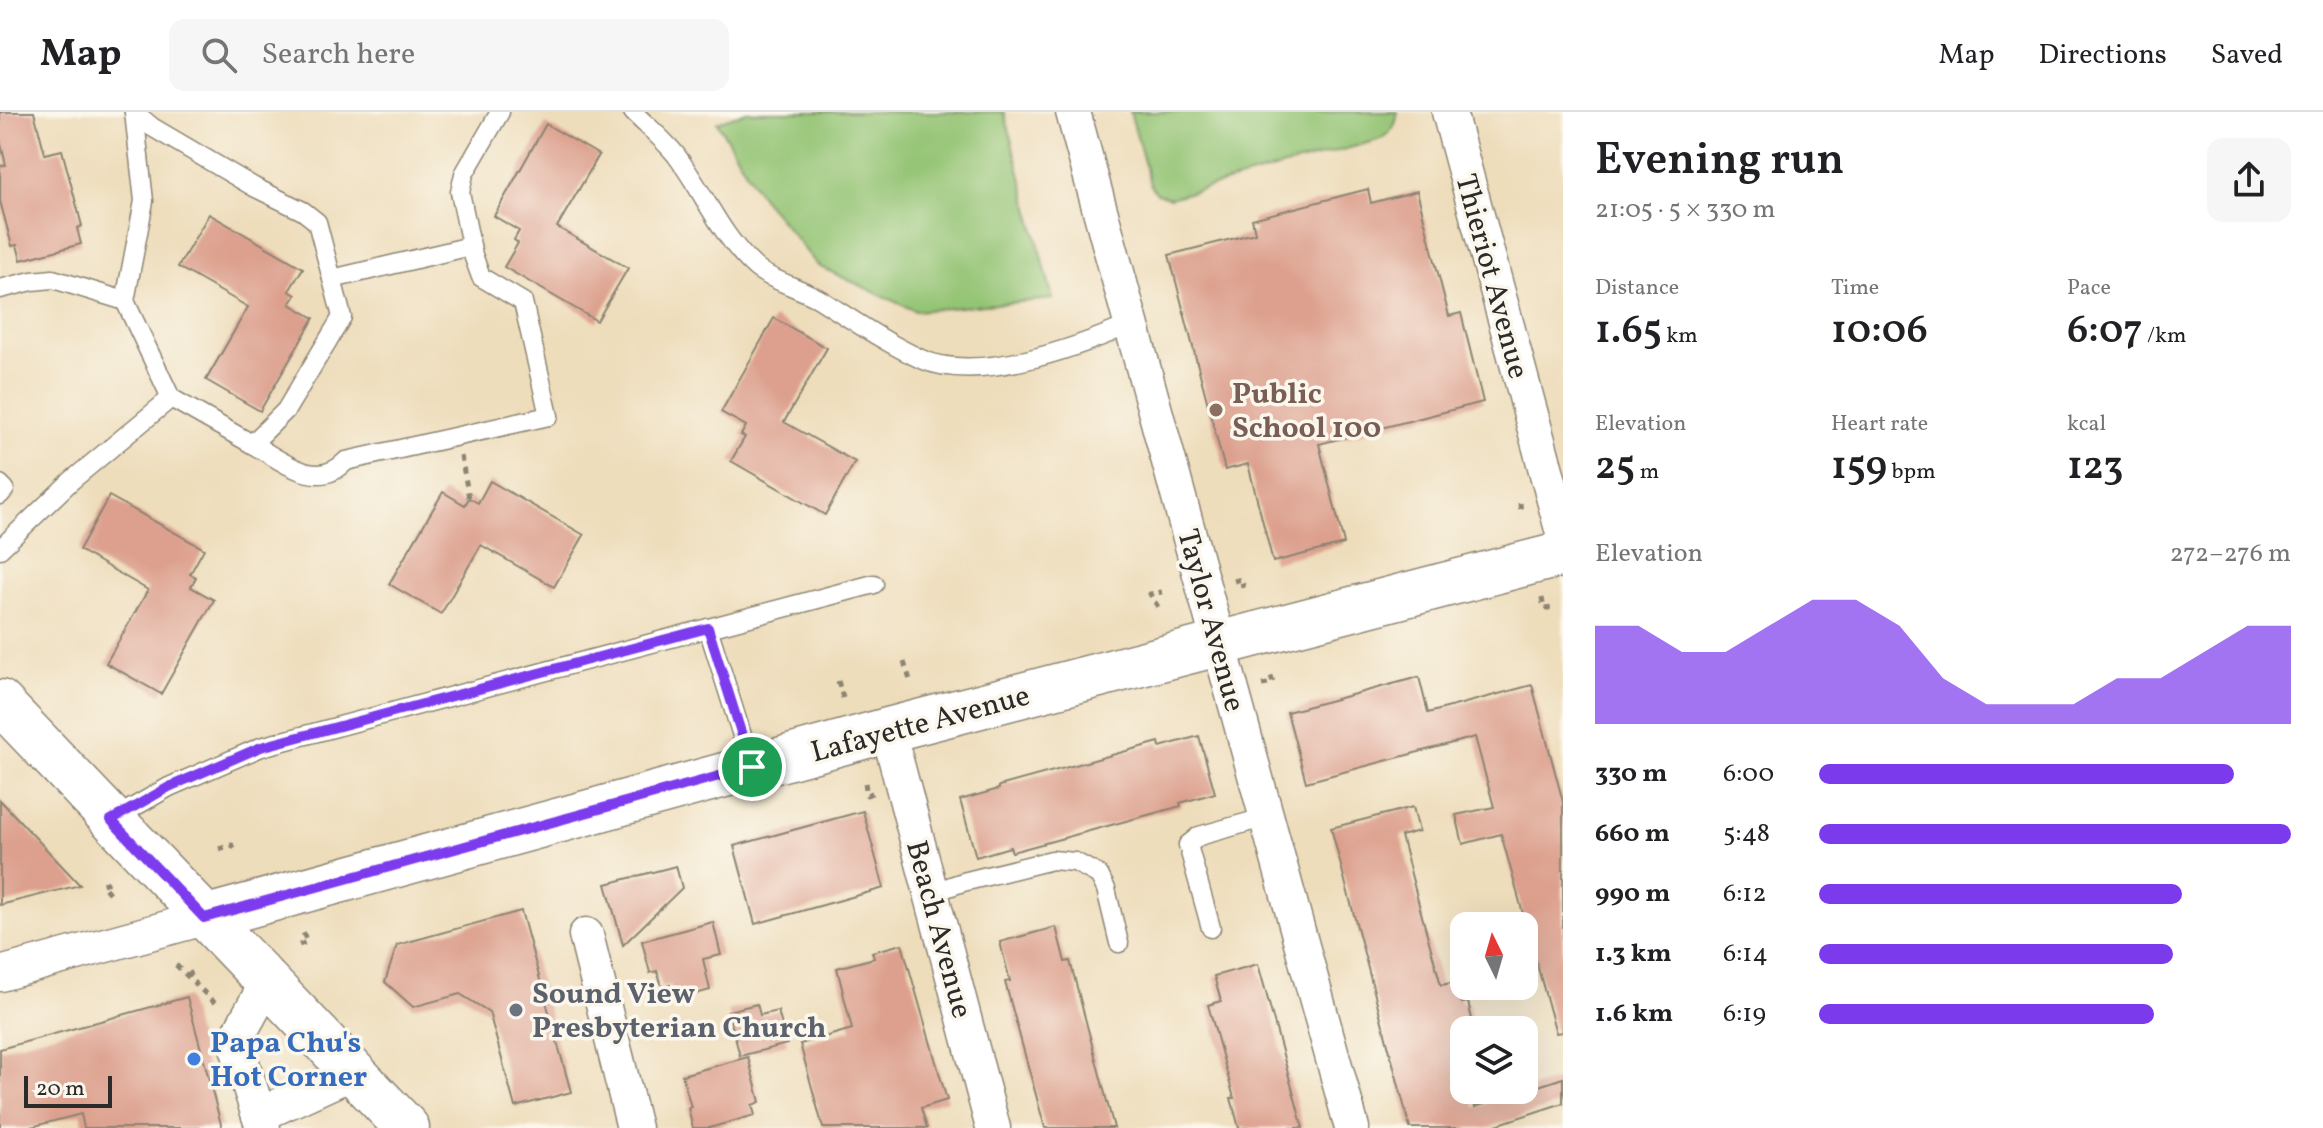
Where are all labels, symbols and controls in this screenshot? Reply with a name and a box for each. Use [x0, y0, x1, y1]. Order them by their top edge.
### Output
search box [169, 19, 729, 91]
text: Map [40, 29, 121, 82]
icon: search [197, 33, 241, 77]
text: Search here [261, 34, 415, 76]
text: Map [1939, 36, 1995, 75]
text: Directions [2039, 36, 2167, 75]
text: Saved [2211, 36, 2283, 75]
text: Evening run [1595, 131, 1844, 192]
button: share [2207, 138, 2291, 222]
street label: Thieriot Avenue [1444, 170, 1539, 384]
text: 21:05 · 5 × 330 m [1595, 192, 1776, 228]
text: Distance [1595, 273, 1679, 304]
text: Time [1831, 273, 1879, 304]
text: Pace [2067, 273, 2111, 304]
text: 1.65 [1595, 304, 1662, 360]
text: 10:06 [1831, 304, 1928, 360]
text: 6:07 [2067, 304, 2143, 360]
text: km [1662, 321, 1698, 352]
text: /km [2143, 321, 2186, 352]
place label: Public School 100 [1232, 374, 1381, 450]
marker: Public School 100 [1207, 401, 1225, 419]
text: Elevation [1595, 409, 1686, 440]
text: Heart rate [1831, 409, 1928, 440]
text: kcal [2067, 409, 2106, 440]
text: 25 [1595, 440, 1635, 496]
text: 159 [1831, 440, 1887, 496]
text: 123 [2067, 440, 2124, 496]
text: m [1635, 457, 1659, 488]
text: bpm [1887, 457, 1936, 488]
street label: Taylor Avenue [1165, 524, 1255, 717]
text: Elevation [1595, 536, 1703, 572]
text: 272–276 m [2170, 536, 2291, 572]
street label: Lafayette Avenue [806, 676, 1035, 774]
pin [718, 733, 786, 801]
icon: arrive [730, 745, 774, 789]
text: 330 m [1595, 756, 1667, 792]
text: 6:00 [1723, 756, 1774, 792]
text: 660 m [1595, 816, 1670, 852]
text: 5:48 [1723, 816, 1770, 852]
street label: Beach Avenue [894, 836, 982, 1023]
text: 990 m [1595, 876, 1670, 912]
text: 6:12 [1723, 876, 1766, 912]
north arrow [1450, 912, 1538, 1000]
map controls [1450, 912, 1538, 1104]
text: 1.3 km [1595, 936, 1672, 972]
text: 6:14 [1723, 936, 1768, 972]
place label: Sound View Presbyterian Church [532, 974, 827, 1050]
text: 1.6 km [1595, 996, 1673, 1032]
text: 6:19 [1723, 996, 1766, 1032]
marker: Sound View Presbyterian Church [507, 1001, 525, 1019]
button: layers [1450, 1016, 1538, 1104]
place label: Papa Chu's Hot Corner [210, 1023, 367, 1099]
marker: Papa Chu's Hot Corner [185, 1050, 203, 1068]
scale bar [24, 1072, 112, 1108]
text: 20 m [36, 1074, 85, 1105]

